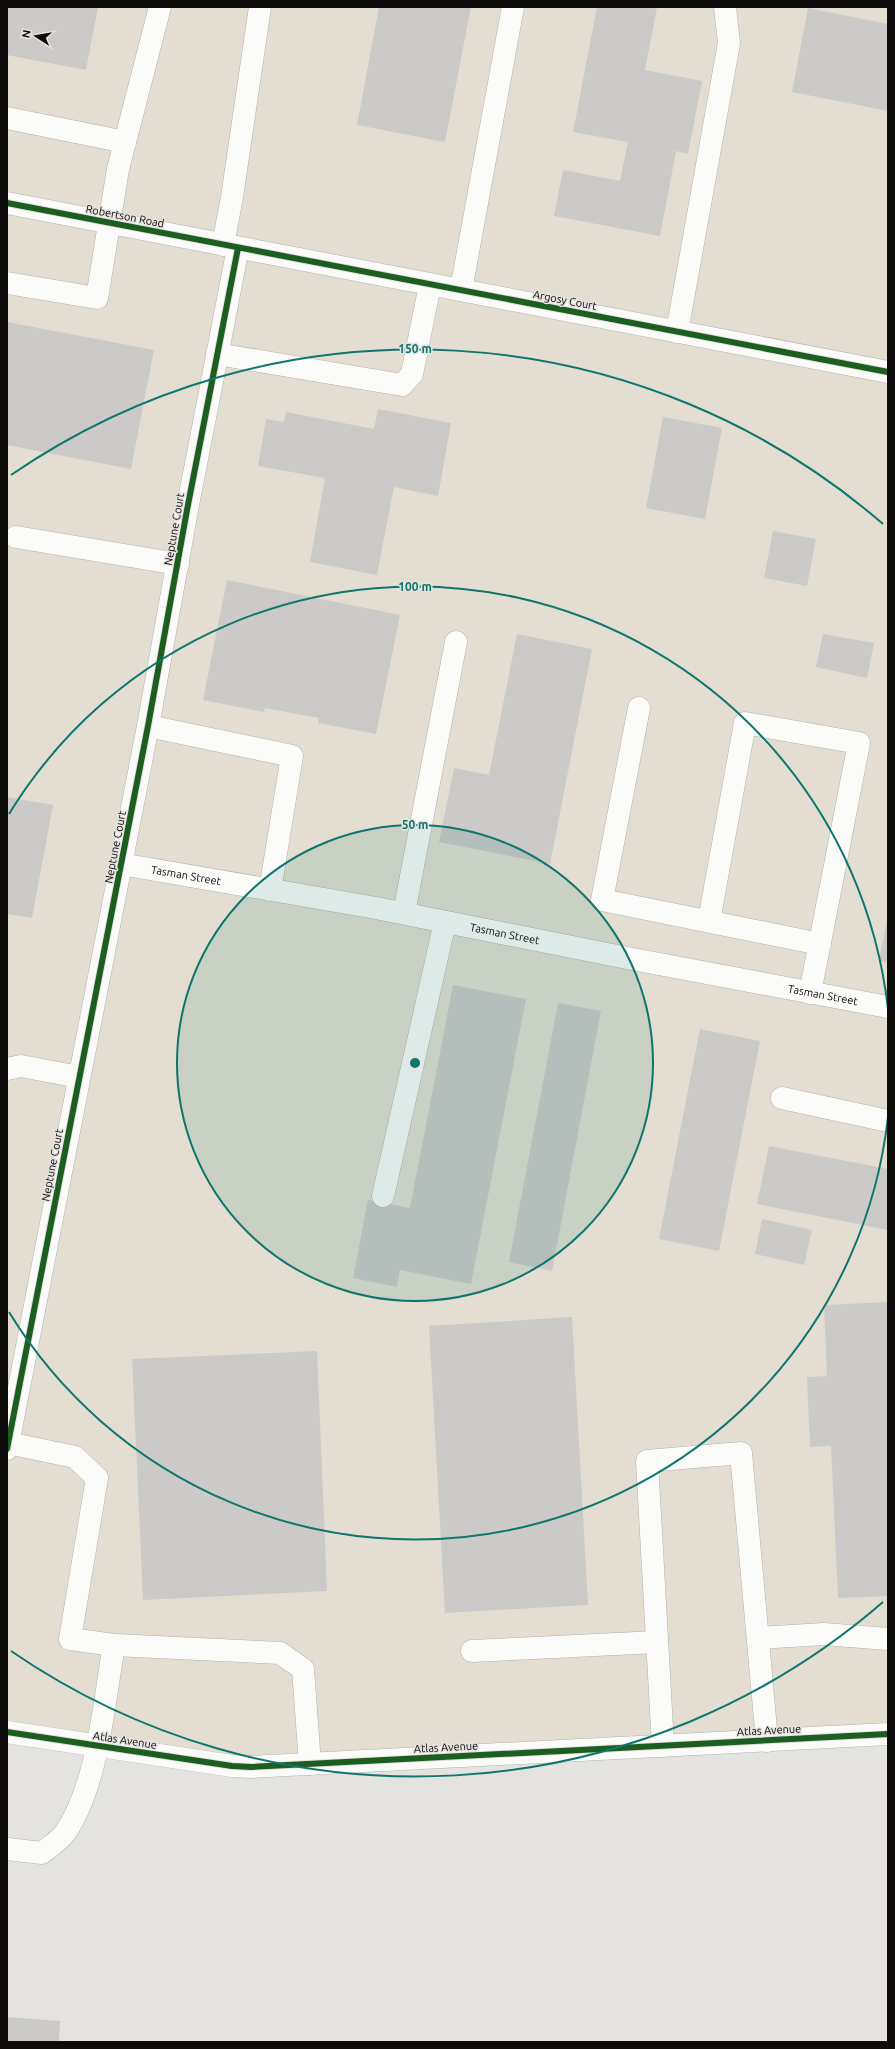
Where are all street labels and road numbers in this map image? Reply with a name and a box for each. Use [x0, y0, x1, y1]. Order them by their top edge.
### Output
street label: Robertson Road [85, 203, 165, 229]
street label: Argosy Court [532, 288, 599, 312]
street label: Neptune Court [162, 491, 186, 566]
street label: Neptune Court [102, 809, 128, 884]
street label: Tasman Street [150, 863, 223, 887]
street label: Tasman Street [469, 921, 541, 947]
street label: Tasman Street [787, 982, 859, 1007]
street label: Neptune Court [39, 1127, 65, 1202]
street label: Atlas Avenue [737, 1722, 801, 1738]
street label: Atlas Avenue [92, 1729, 158, 1751]
street label: Atlas Avenue [414, 1739, 478, 1755]

